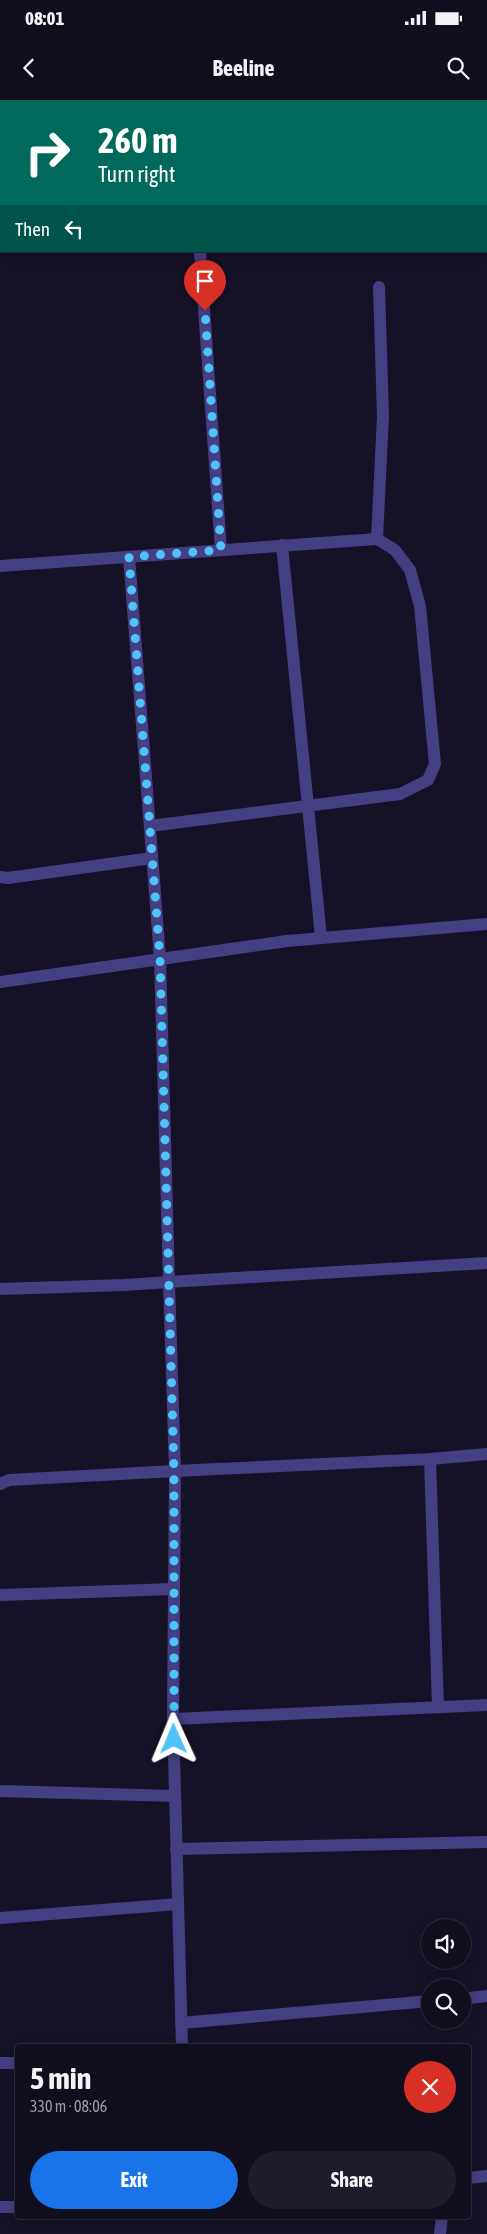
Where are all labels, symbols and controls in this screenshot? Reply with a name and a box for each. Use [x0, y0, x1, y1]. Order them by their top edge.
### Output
text: 08:01 [25, 7, 64, 29]
icon: back [15, 54, 43, 82]
icon: search [444, 54, 472, 82]
text: Beeline [213, 55, 274, 81]
icon: right [15, 120, 80, 185]
text: 260 m [98, 120, 177, 160]
text: Turn right [98, 161, 175, 187]
icon: left [60, 215, 88, 243]
text: Then [15, 218, 50, 240]
pin [184, 260, 226, 311]
icon: arrive [191, 267, 219, 295]
position arrow [147, 1712, 199, 1764]
map controls [421, 1919, 471, 2029]
button: sound [421, 1919, 471, 1969]
button: search [421, 1979, 471, 2029]
text: 5 min [30, 2061, 91, 2095]
button: close [404, 2061, 456, 2113]
text: 330 m · 08:06 [30, 2097, 107, 2115]
button: Exit [30, 2151, 238, 2209]
button: Share [248, 2151, 456, 2209]

